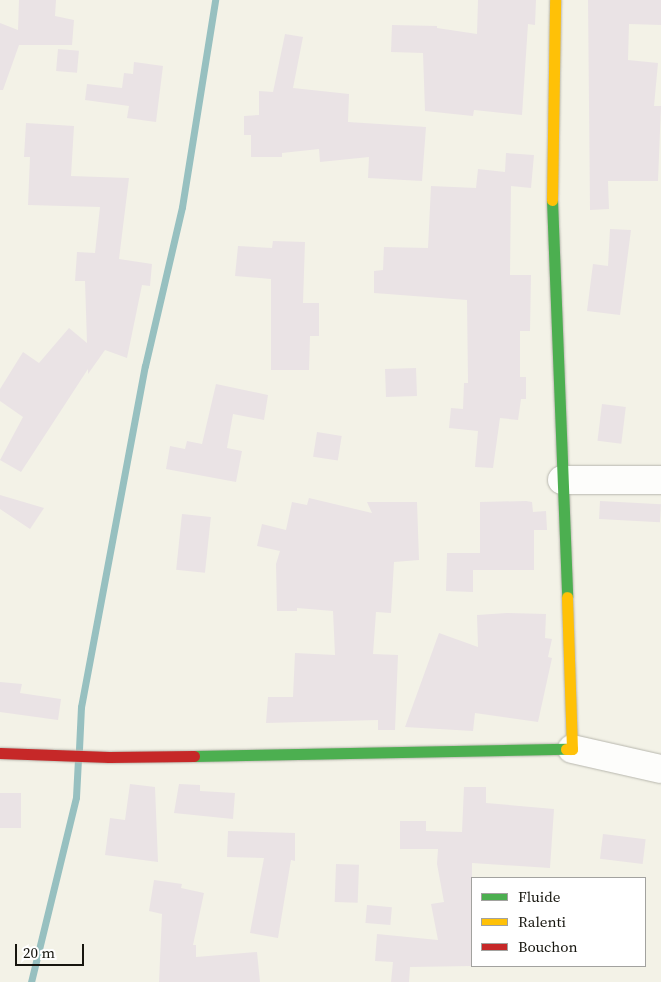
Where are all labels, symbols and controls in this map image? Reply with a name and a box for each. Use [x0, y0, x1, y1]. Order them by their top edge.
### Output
legend [471, 877, 646, 967]
text: Fluide [518, 886, 560, 907]
text: Ralenti [518, 911, 566, 932]
scale bar [18, 934, 86, 966]
text: Bouchon [518, 936, 578, 957]
text: 20 m [23, 942, 55, 963]

